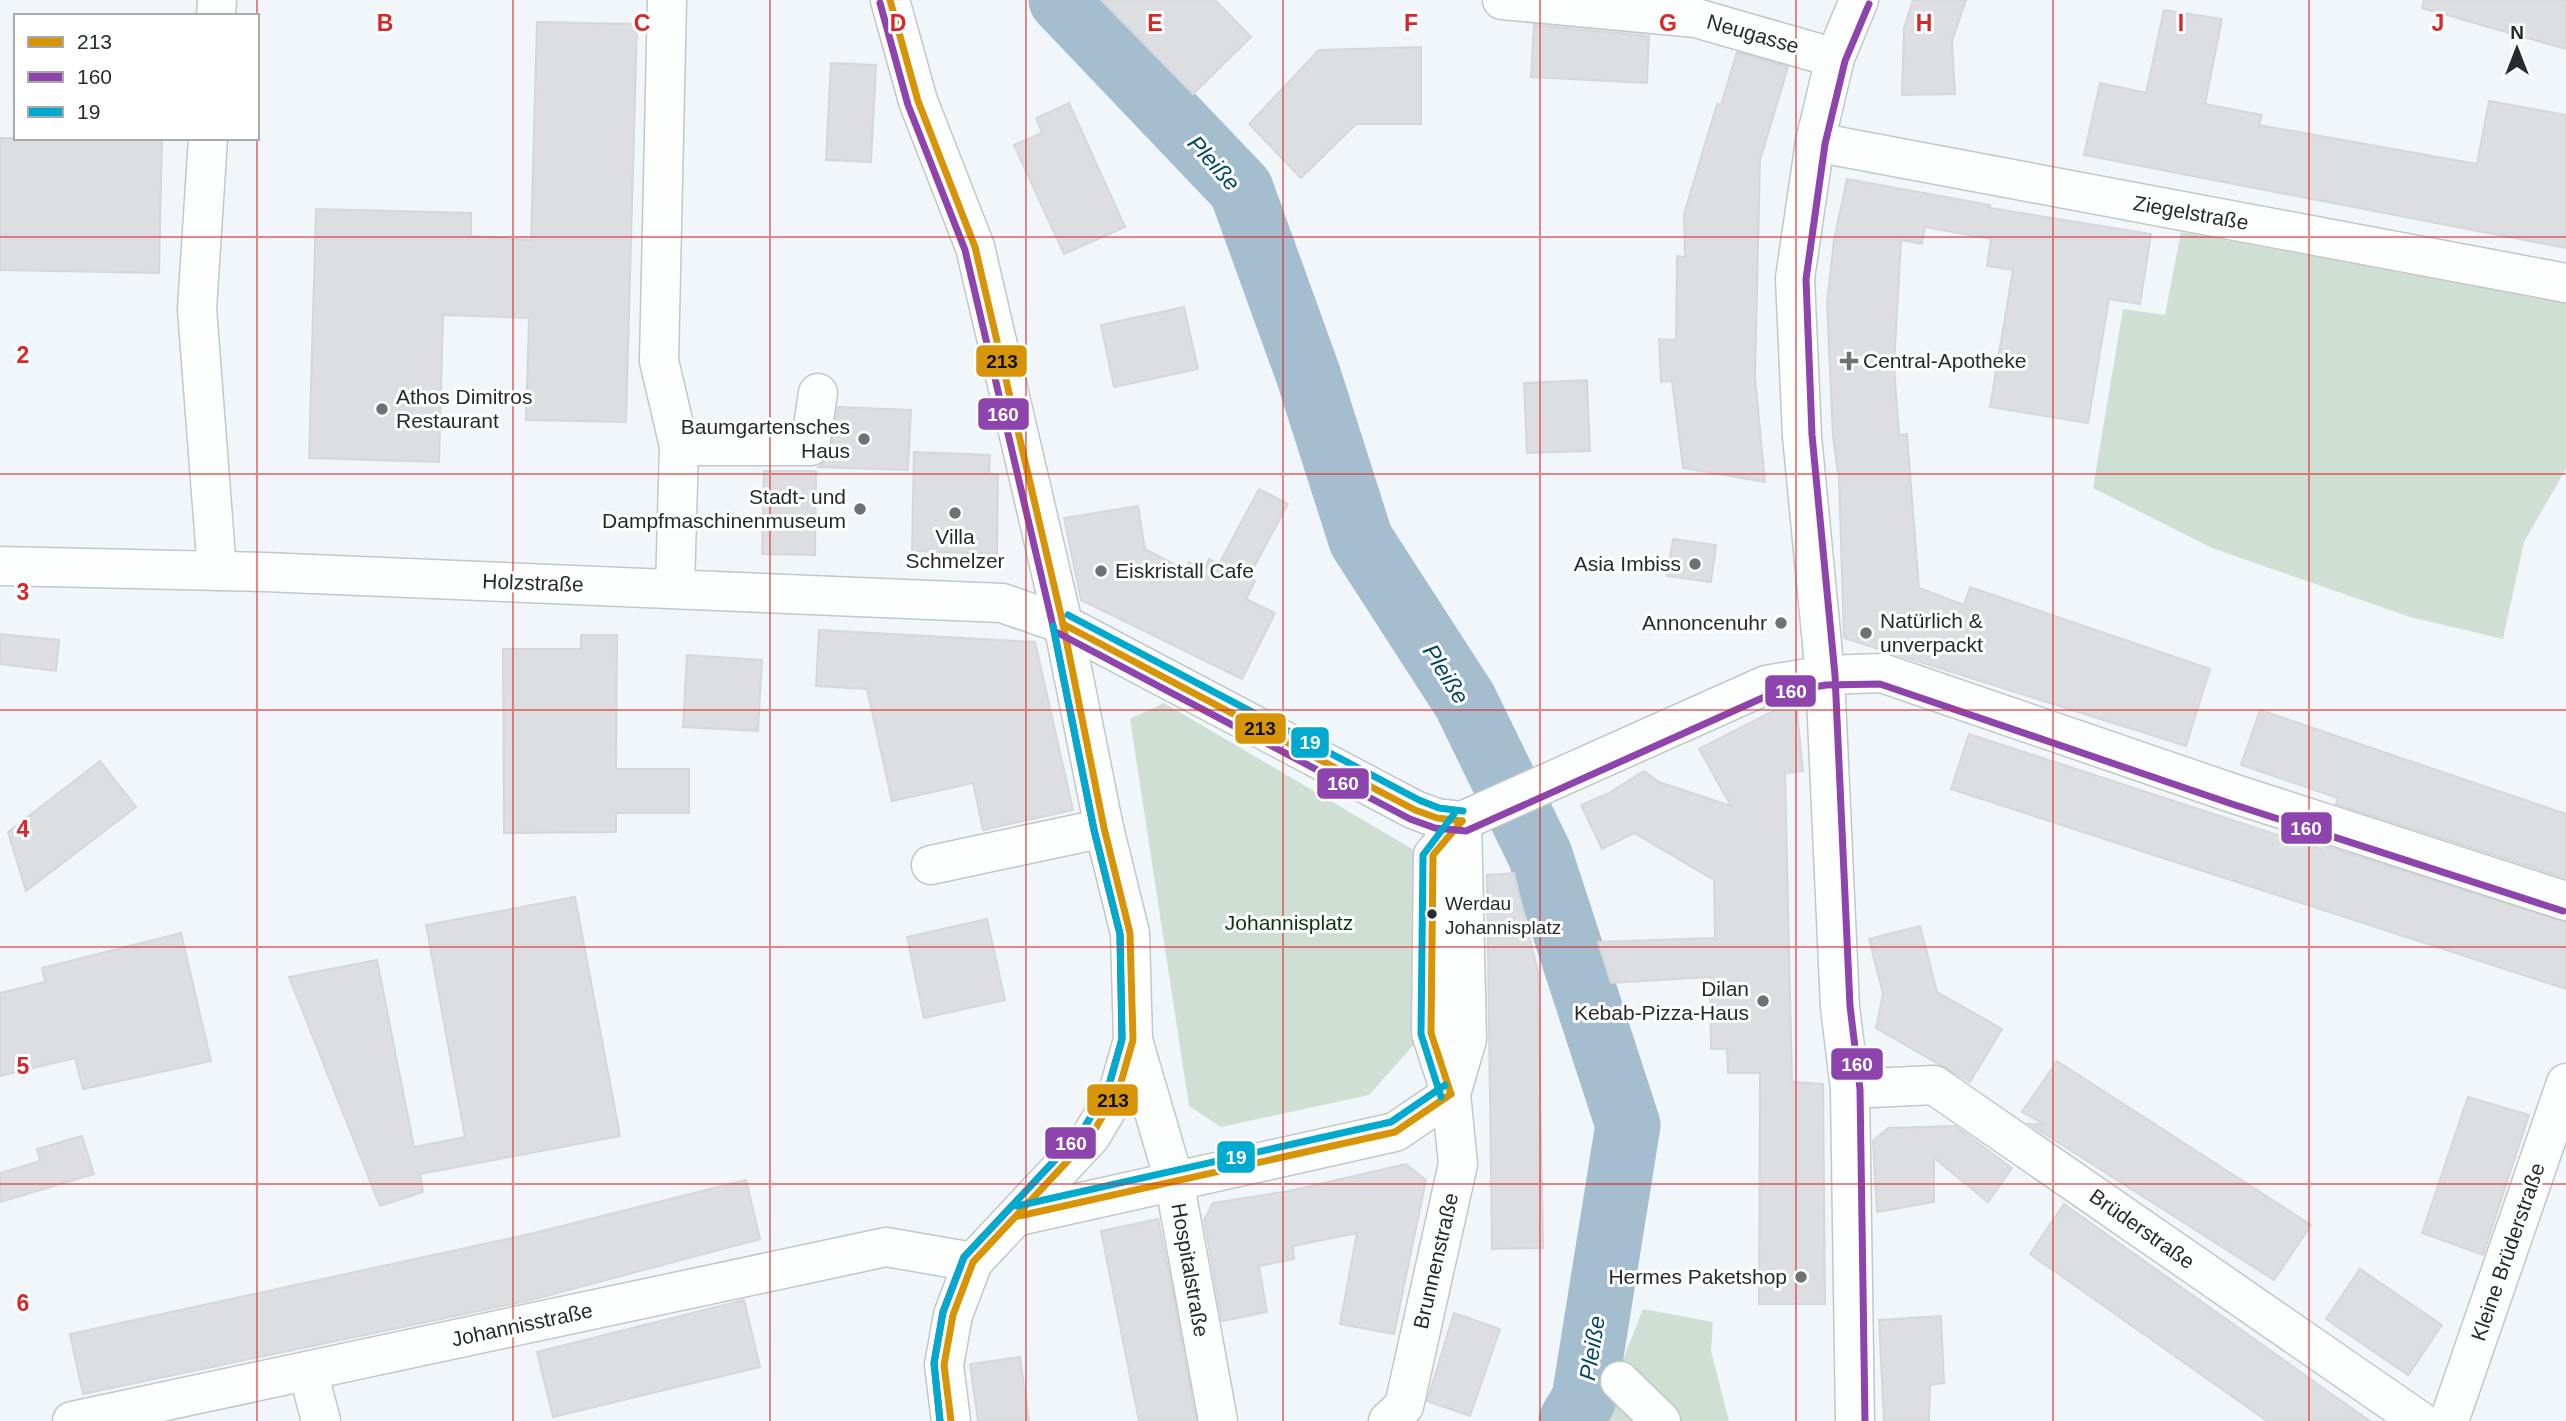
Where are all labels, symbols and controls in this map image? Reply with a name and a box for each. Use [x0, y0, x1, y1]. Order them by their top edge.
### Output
street label: Neugasse [1705, 9, 1802, 58]
text: B [377, 10, 393, 36]
text: C [634, 10, 650, 36]
text: D [890, 10, 906, 36]
text: E [1147, 10, 1163, 36]
text: F [1404, 10, 1418, 36]
text: G [1659, 10, 1677, 36]
text: H [1916, 10, 1932, 36]
text: I [2178, 10, 2184, 36]
text: J [2432, 10, 2444, 36]
legend [14, 14, 259, 140]
north arrow [2482, 14, 2552, 84]
text: N [2510, 22, 2524, 43]
text: 213 [77, 30, 112, 53]
text: 160 [77, 65, 112, 88]
text: 19 [77, 100, 100, 123]
water label: Pleiße [1183, 130, 1245, 196]
street label: Ziegelstraße [2132, 191, 2251, 234]
text: 2 [17, 342, 29, 368]
line badge: 213 [975, 344, 1028, 378]
place label: Central-Apotheke [1863, 349, 2026, 372]
text: 213 [986, 351, 1018, 372]
marker: Central-Apotheke [1841, 353, 1857, 369]
place label: Athos Dimitros Restaurant [396, 385, 533, 432]
line badge: 160 [977, 397, 1030, 431]
marker: Athos Dimitros Restaurant [374, 401, 390, 417]
text: 160 [987, 404, 1019, 425]
place label: Baumgartensches Haus [681, 415, 850, 462]
marker: Baumgartensches Haus [856, 431, 872, 447]
place label: Stadt- und Dampfmaschinenmuseum [602, 485, 846, 532]
marker: Stadt- und Dampfmaschinenmuseum [852, 501, 868, 517]
marker: Villa Schmelzer [947, 505, 963, 521]
place label: Villa Schmelzer [905, 525, 1005, 572]
place label: Asia Imbiss [1574, 552, 1681, 575]
marker: Asia Imbiss [1687, 556, 1703, 572]
place label: Eiskristall Cafe [1115, 559, 1254, 582]
marker: Eiskristall Cafe [1093, 563, 1109, 579]
street label: Holzstraße [482, 569, 584, 596]
text: 3 [17, 579, 29, 605]
place label: Natürlich & unverpackt [1880, 609, 1983, 656]
place label: Annoncenuhr [1642, 611, 1767, 634]
marker: Annoncenuhr [1773, 615, 1789, 631]
marker: Natürlich & unverpackt [1858, 625, 1874, 641]
water label: Pleiße [1418, 639, 1474, 709]
line badge: 160 [1764, 674, 1817, 708]
text: 160 [1775, 681, 1807, 702]
line badge: 213 [1234, 712, 1287, 745]
text: 213 [1244, 718, 1276, 739]
line badge: 19 [1290, 726, 1330, 759]
text: 19 [1299, 732, 1321, 753]
line badge: 160 [1316, 767, 1370, 800]
text: 160 [1327, 773, 1359, 794]
line badge: 160 [2280, 811, 2333, 845]
text: 4 [17, 816, 30, 842]
text: 160 [2290, 818, 2322, 839]
place label: Werdau Johannisplatz [1445, 893, 1561, 938]
marker: Werdau Johannisplatz [1425, 907, 1439, 921]
park label: Johannisplatz [1225, 911, 1353, 934]
place label: Dilan Kebab-Pizza-Haus [1574, 977, 1749, 1024]
marker: Dilan Kebab-Pizza-Haus [1755, 993, 1771, 1009]
line badge: 160 [1830, 1047, 1884, 1081]
text: 5 [17, 1053, 30, 1079]
text: 160 [1841, 1054, 1873, 1075]
line badge: 213 [1086, 1083, 1139, 1117]
text: 213 [1097, 1090, 1129, 1111]
line badge: 160 [1044, 1126, 1097, 1160]
text: 160 [1055, 1133, 1087, 1154]
line badge: 19 [1216, 1140, 1256, 1174]
text: 19 [1225, 1147, 1247, 1168]
street label: Kleine Brüderstraße [2466, 1160, 2549, 1344]
street label: Brüderstraße [2085, 1184, 2199, 1273]
street label: Brunnenstraße [1409, 1191, 1462, 1331]
street label: Hospitalstraße [1167, 1201, 1214, 1339]
place label: Hermes Paketshop [1608, 1265, 1787, 1288]
marker: Hermes Paketshop [1793, 1269, 1809, 1285]
text: 6 [17, 1290, 29, 1316]
street label: Johannisstraße [449, 1298, 595, 1351]
water label: Pleiße [1574, 1314, 1610, 1382]

